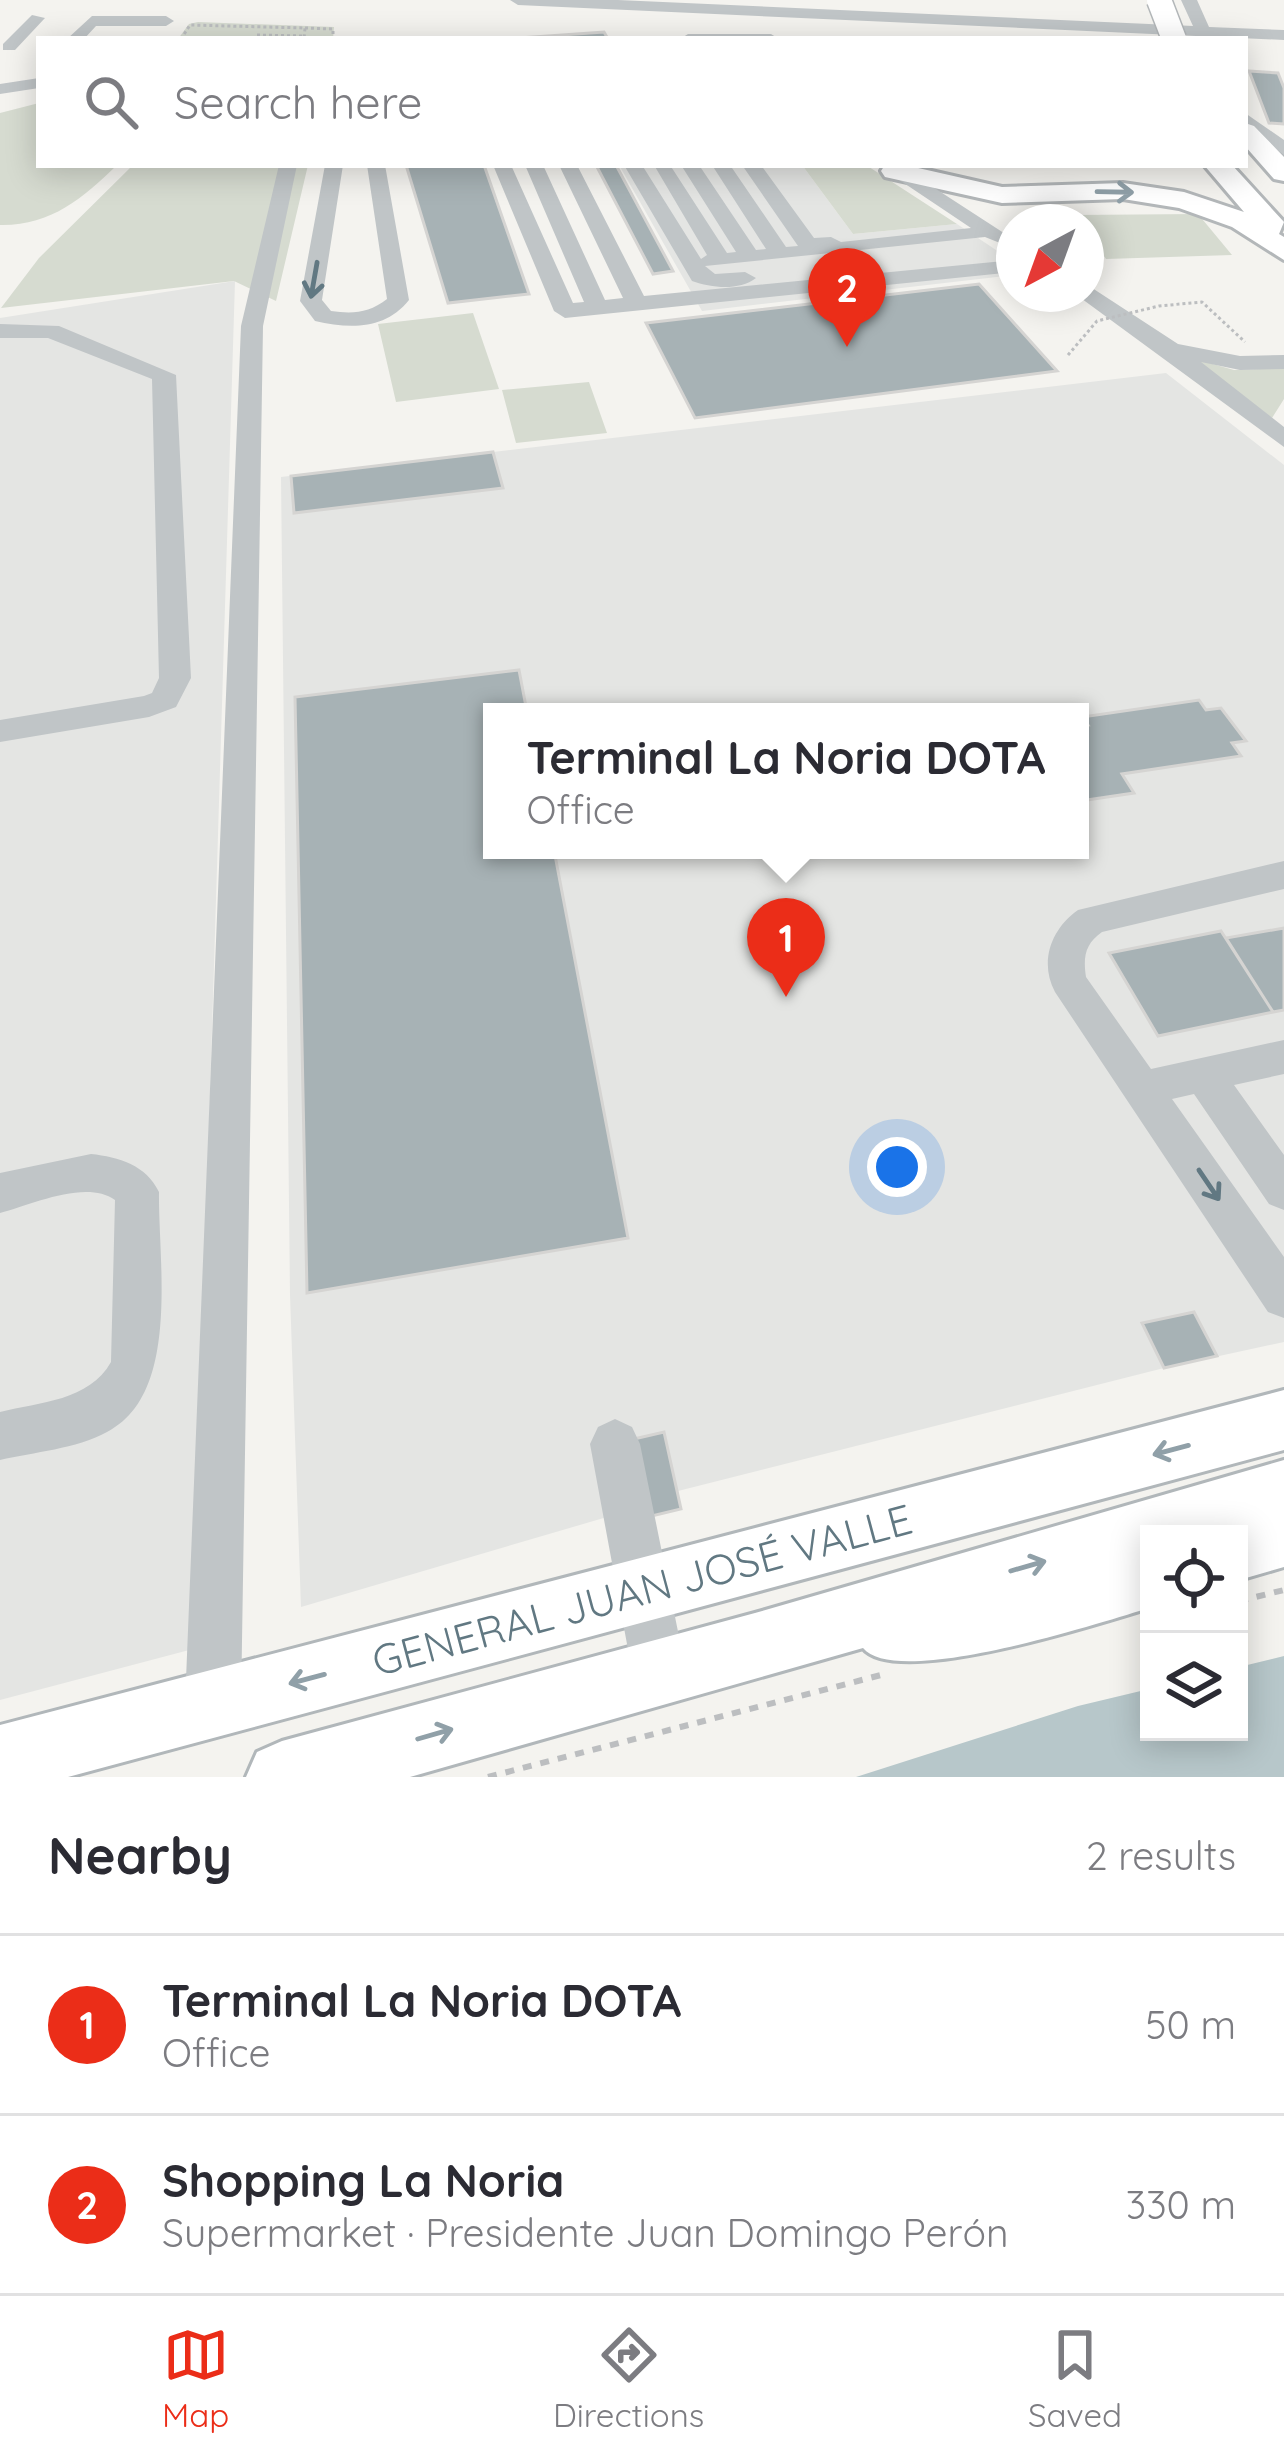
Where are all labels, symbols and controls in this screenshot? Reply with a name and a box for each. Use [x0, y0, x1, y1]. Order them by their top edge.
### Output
search box [36, 36, 1248, 168]
icon: search [78, 69, 144, 135]
text: Search here [174, 74, 422, 130]
one-way arrow [1095, 180, 1134, 203]
north arrow [996, 204, 1104, 312]
pin: 2 [808, 248, 886, 347]
one-way arrow [302, 260, 325, 299]
popup [483, 703, 1089, 859]
text: Terminal La Noria DOTA [526, 729, 1046, 785]
text: Office [526, 785, 635, 834]
pin: 1 [747, 898, 825, 997]
your location [867, 1137, 927, 1197]
one-way arrow [1196, 1168, 1221, 1201]
one-way arrow [1153, 1440, 1191, 1462]
street label: GENERAL JUAN JOSÉ VALLE [366, 1492, 918, 1687]
map controls [1140, 1525, 1248, 1741]
button: locate [1140, 1525, 1248, 1633]
one-way arrow [1008, 1554, 1046, 1576]
button: layers [1140, 1633, 1248, 1741]
one-way arrow [289, 1670, 327, 1692]
one-way arrow [416, 1721, 454, 1743]
text: Nearby [48, 1823, 232, 1887]
text: 2 results [1086, 1831, 1236, 1880]
text: Terminal La Noria DOTA [162, 1972, 681, 2028]
text: 1 [79, 2000, 95, 2049]
text: 50 m [1145, 2000, 1236, 2049]
text: Office [162, 2028, 271, 2077]
text: Shopping La Noria [162, 2152, 564, 2208]
text: 2 [76, 2180, 98, 2229]
text: 330 m [1126, 2180, 1236, 2229]
text: Supermarket · Presidente Juan Domingo Perón [162, 2208, 1009, 2257]
tab: Map [162, 2322, 229, 2435]
tab: Directions [553, 2322, 704, 2435]
tab: Saved [1028, 2322, 1122, 2435]

